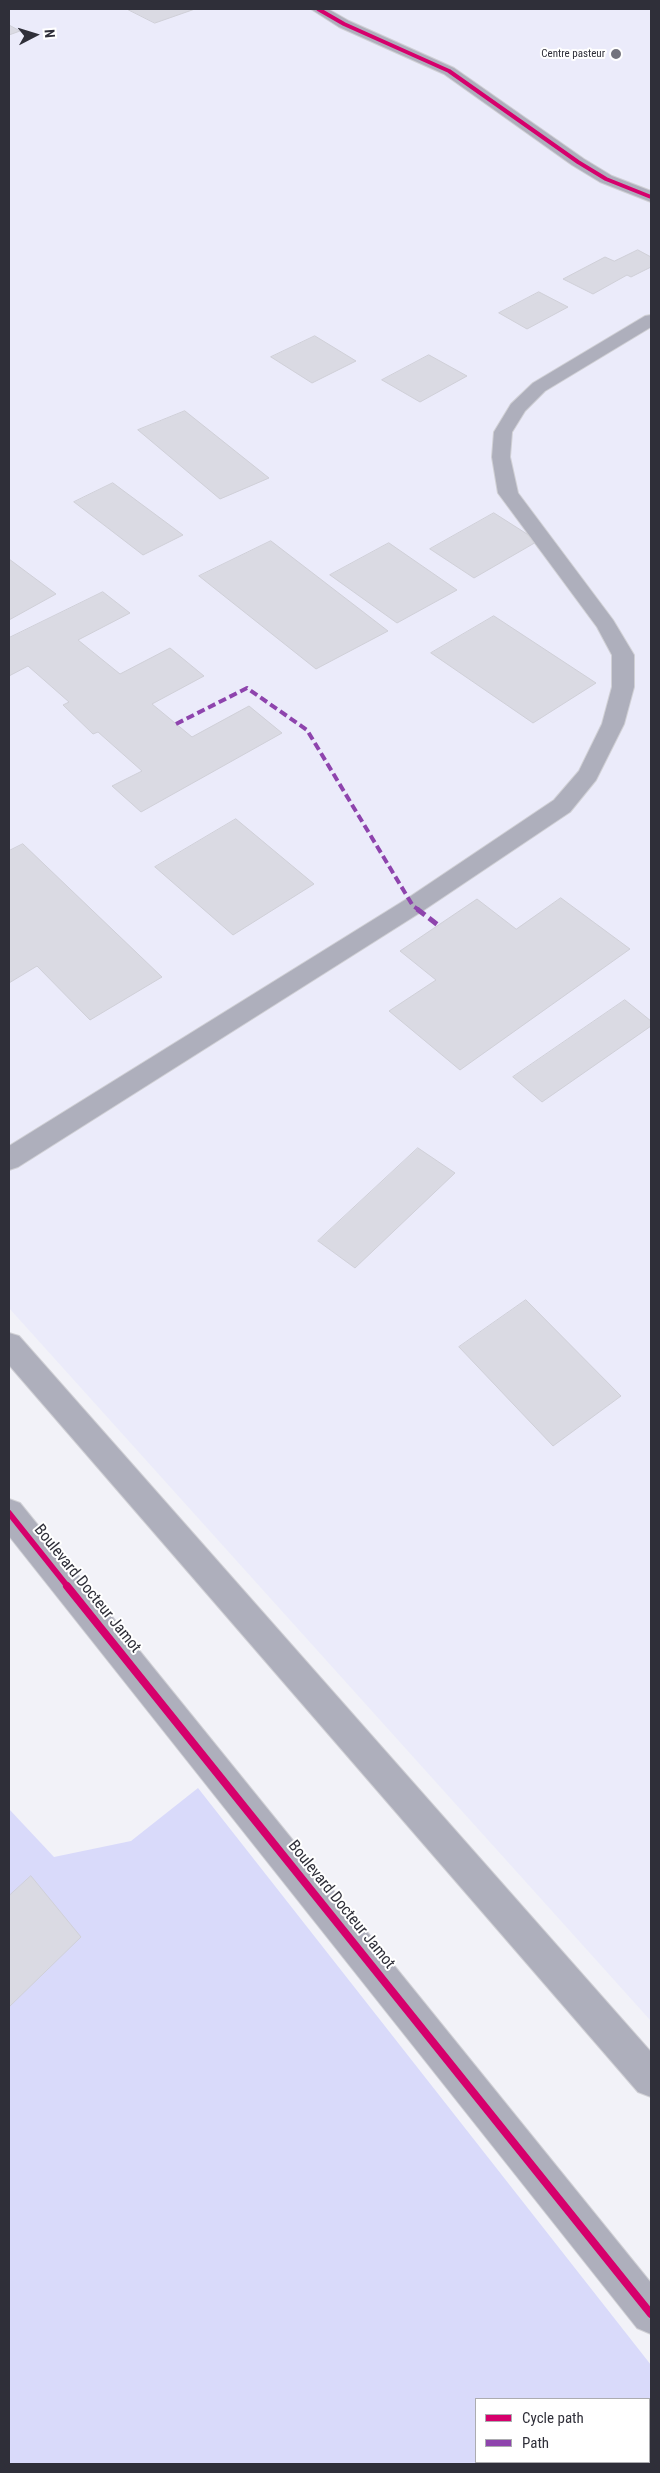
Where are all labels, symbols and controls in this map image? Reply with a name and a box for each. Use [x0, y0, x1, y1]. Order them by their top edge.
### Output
north arrow [10, 10, 60, 60]
text: N [42, 29, 58, 39]
place label: Centre pasteur [541, 47, 605, 61]
marker: Centre pasteur [609, 47, 623, 61]
street label: Boulevard Docteur Jamot [29, 1521, 145, 1657]
street label: Boulevard Docteur Jamot [283, 1837, 399, 1973]
legend [475, 2398, 650, 2463]
text: Cycle path [522, 2409, 584, 2427]
text: Path [522, 2434, 549, 2452]

